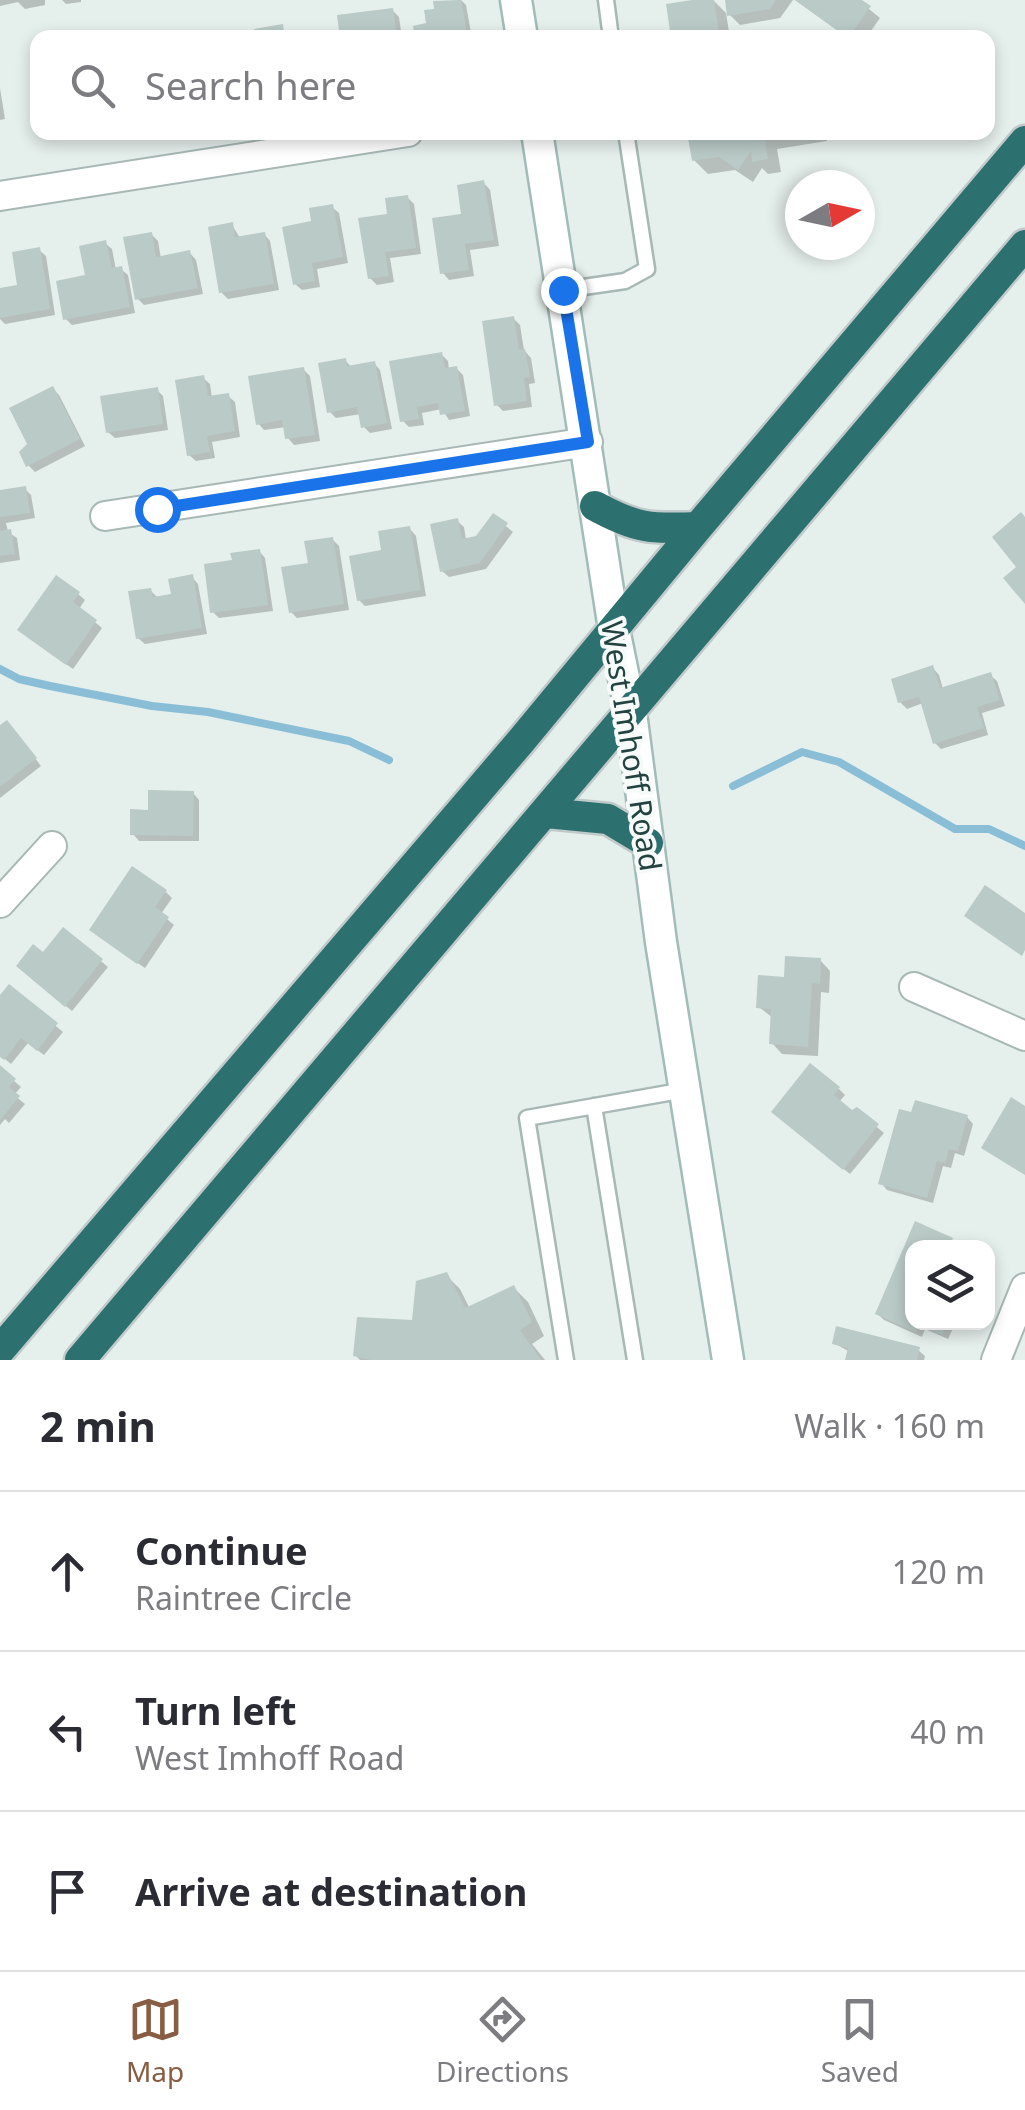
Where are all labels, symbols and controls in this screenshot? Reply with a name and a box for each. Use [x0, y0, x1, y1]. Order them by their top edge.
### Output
search box [30, 30, 995, 140]
icon: search [65, 58, 120, 113]
text: Search here [145, 59, 356, 111]
north arrow [785, 170, 875, 260]
route end [541, 268, 587, 314]
route start [135, 487, 181, 533]
street label: West Imhoff Road [592, 618, 672, 874]
map controls [905, 1240, 995, 1330]
button: layers [905, 1240, 995, 1330]
text: 2 min [40, 1397, 156, 1454]
text: Walk · 160 m [794, 1404, 985, 1447]
text: Continue [135, 1524, 308, 1576]
icon: ahead [40, 1544, 95, 1599]
text: 120 m [892, 1550, 985, 1593]
text: Raintree Circle [135, 1576, 352, 1619]
text: Turn left [135, 1684, 297, 1736]
icon: left [40, 1704, 95, 1759]
text: 40 m [910, 1710, 985, 1753]
text: West Imhoff Road [135, 1736, 405, 1779]
icon: arrive [40, 1864, 95, 1919]
text: Arrive at destination [135, 1865, 527, 1917]
tab: Map [126, 1992, 184, 2090]
tab: Directions [436, 1992, 569, 2090]
tab: Saved [821, 1992, 899, 2090]

